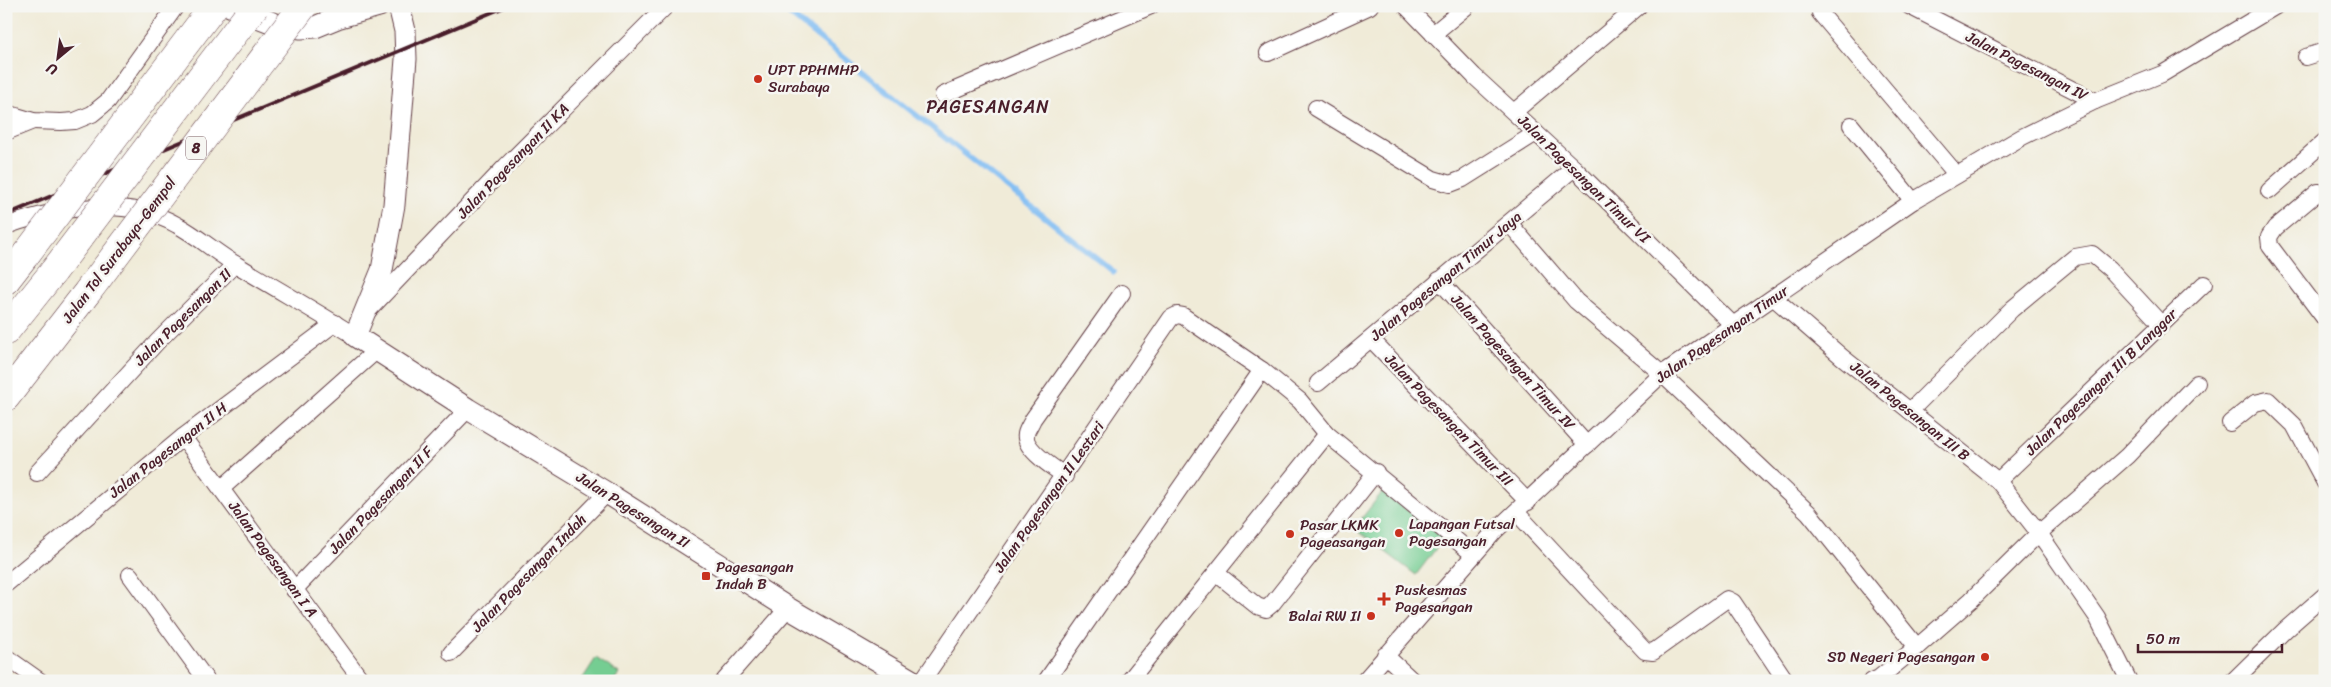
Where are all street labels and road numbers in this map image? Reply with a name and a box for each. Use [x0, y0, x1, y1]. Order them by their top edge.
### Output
street label: Jalan Pagesangan IV [1960, 23, 2093, 108]
street label: Jalan Pagesangan II KA [450, 97, 575, 226]
street label: Jalan Pagesangan Timur VI [1511, 108, 1657, 250]
road number: 8 [186, 136, 206, 160]
street label: Jalan Tol Surabaya–Gempol [55, 171, 183, 330]
street label: Jalan Pagesangan Timur Jaya [1364, 204, 1528, 348]
street label: Jalan Pagesangan II [127, 262, 238, 373]
street label: Jalan Pagesangan Timur [1649, 278, 1795, 390]
street label: Jalan Pagesangan Timur IV [1444, 287, 1582, 436]
street label: Jalan Pagesangan III B Langgar [2018, 301, 2184, 463]
street label: Jalan Pagesangan Timur III [1378, 347, 1520, 493]
street label: Jalan Pagesangan III B [1843, 354, 1976, 468]
street label: Jalan Pagesangan II H [102, 395, 233, 505]
street label: Jalan Pagesangan II Lestari [986, 415, 1112, 579]
street label: Jalan Pagesangan II F [322, 439, 440, 561]
street label: Jalan Pagesangan II [570, 464, 695, 556]
street label: Jalan Pagesangan I A [221, 494, 324, 623]
street label: Jalan Pagesangan Indah [464, 507, 593, 639]

